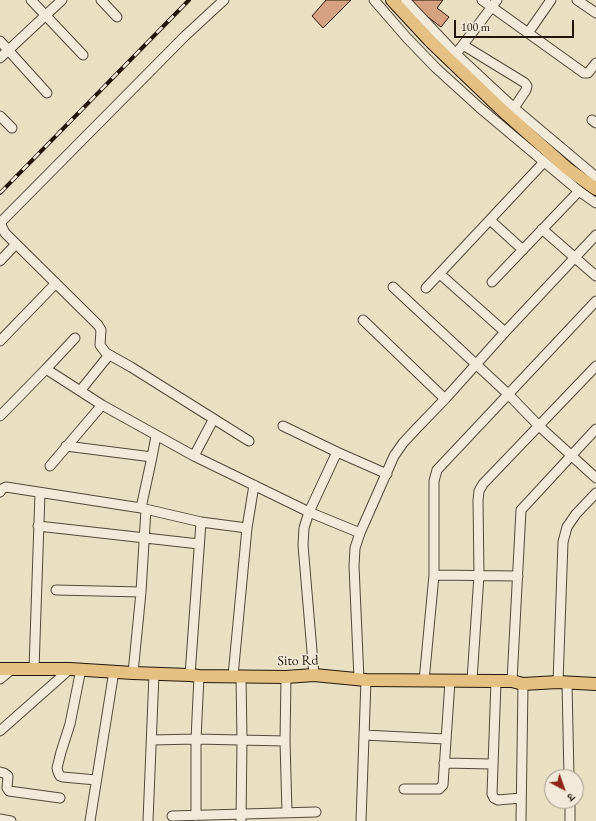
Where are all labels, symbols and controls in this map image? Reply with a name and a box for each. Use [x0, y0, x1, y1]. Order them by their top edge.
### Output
scale bar [456, 12, 576, 38]
text: 100 m [461, 19, 490, 35]
street label: Sito Rd [277, 652, 319, 670]
north arrow [544, 769, 584, 809]
text: उ [565, 790, 578, 804]

